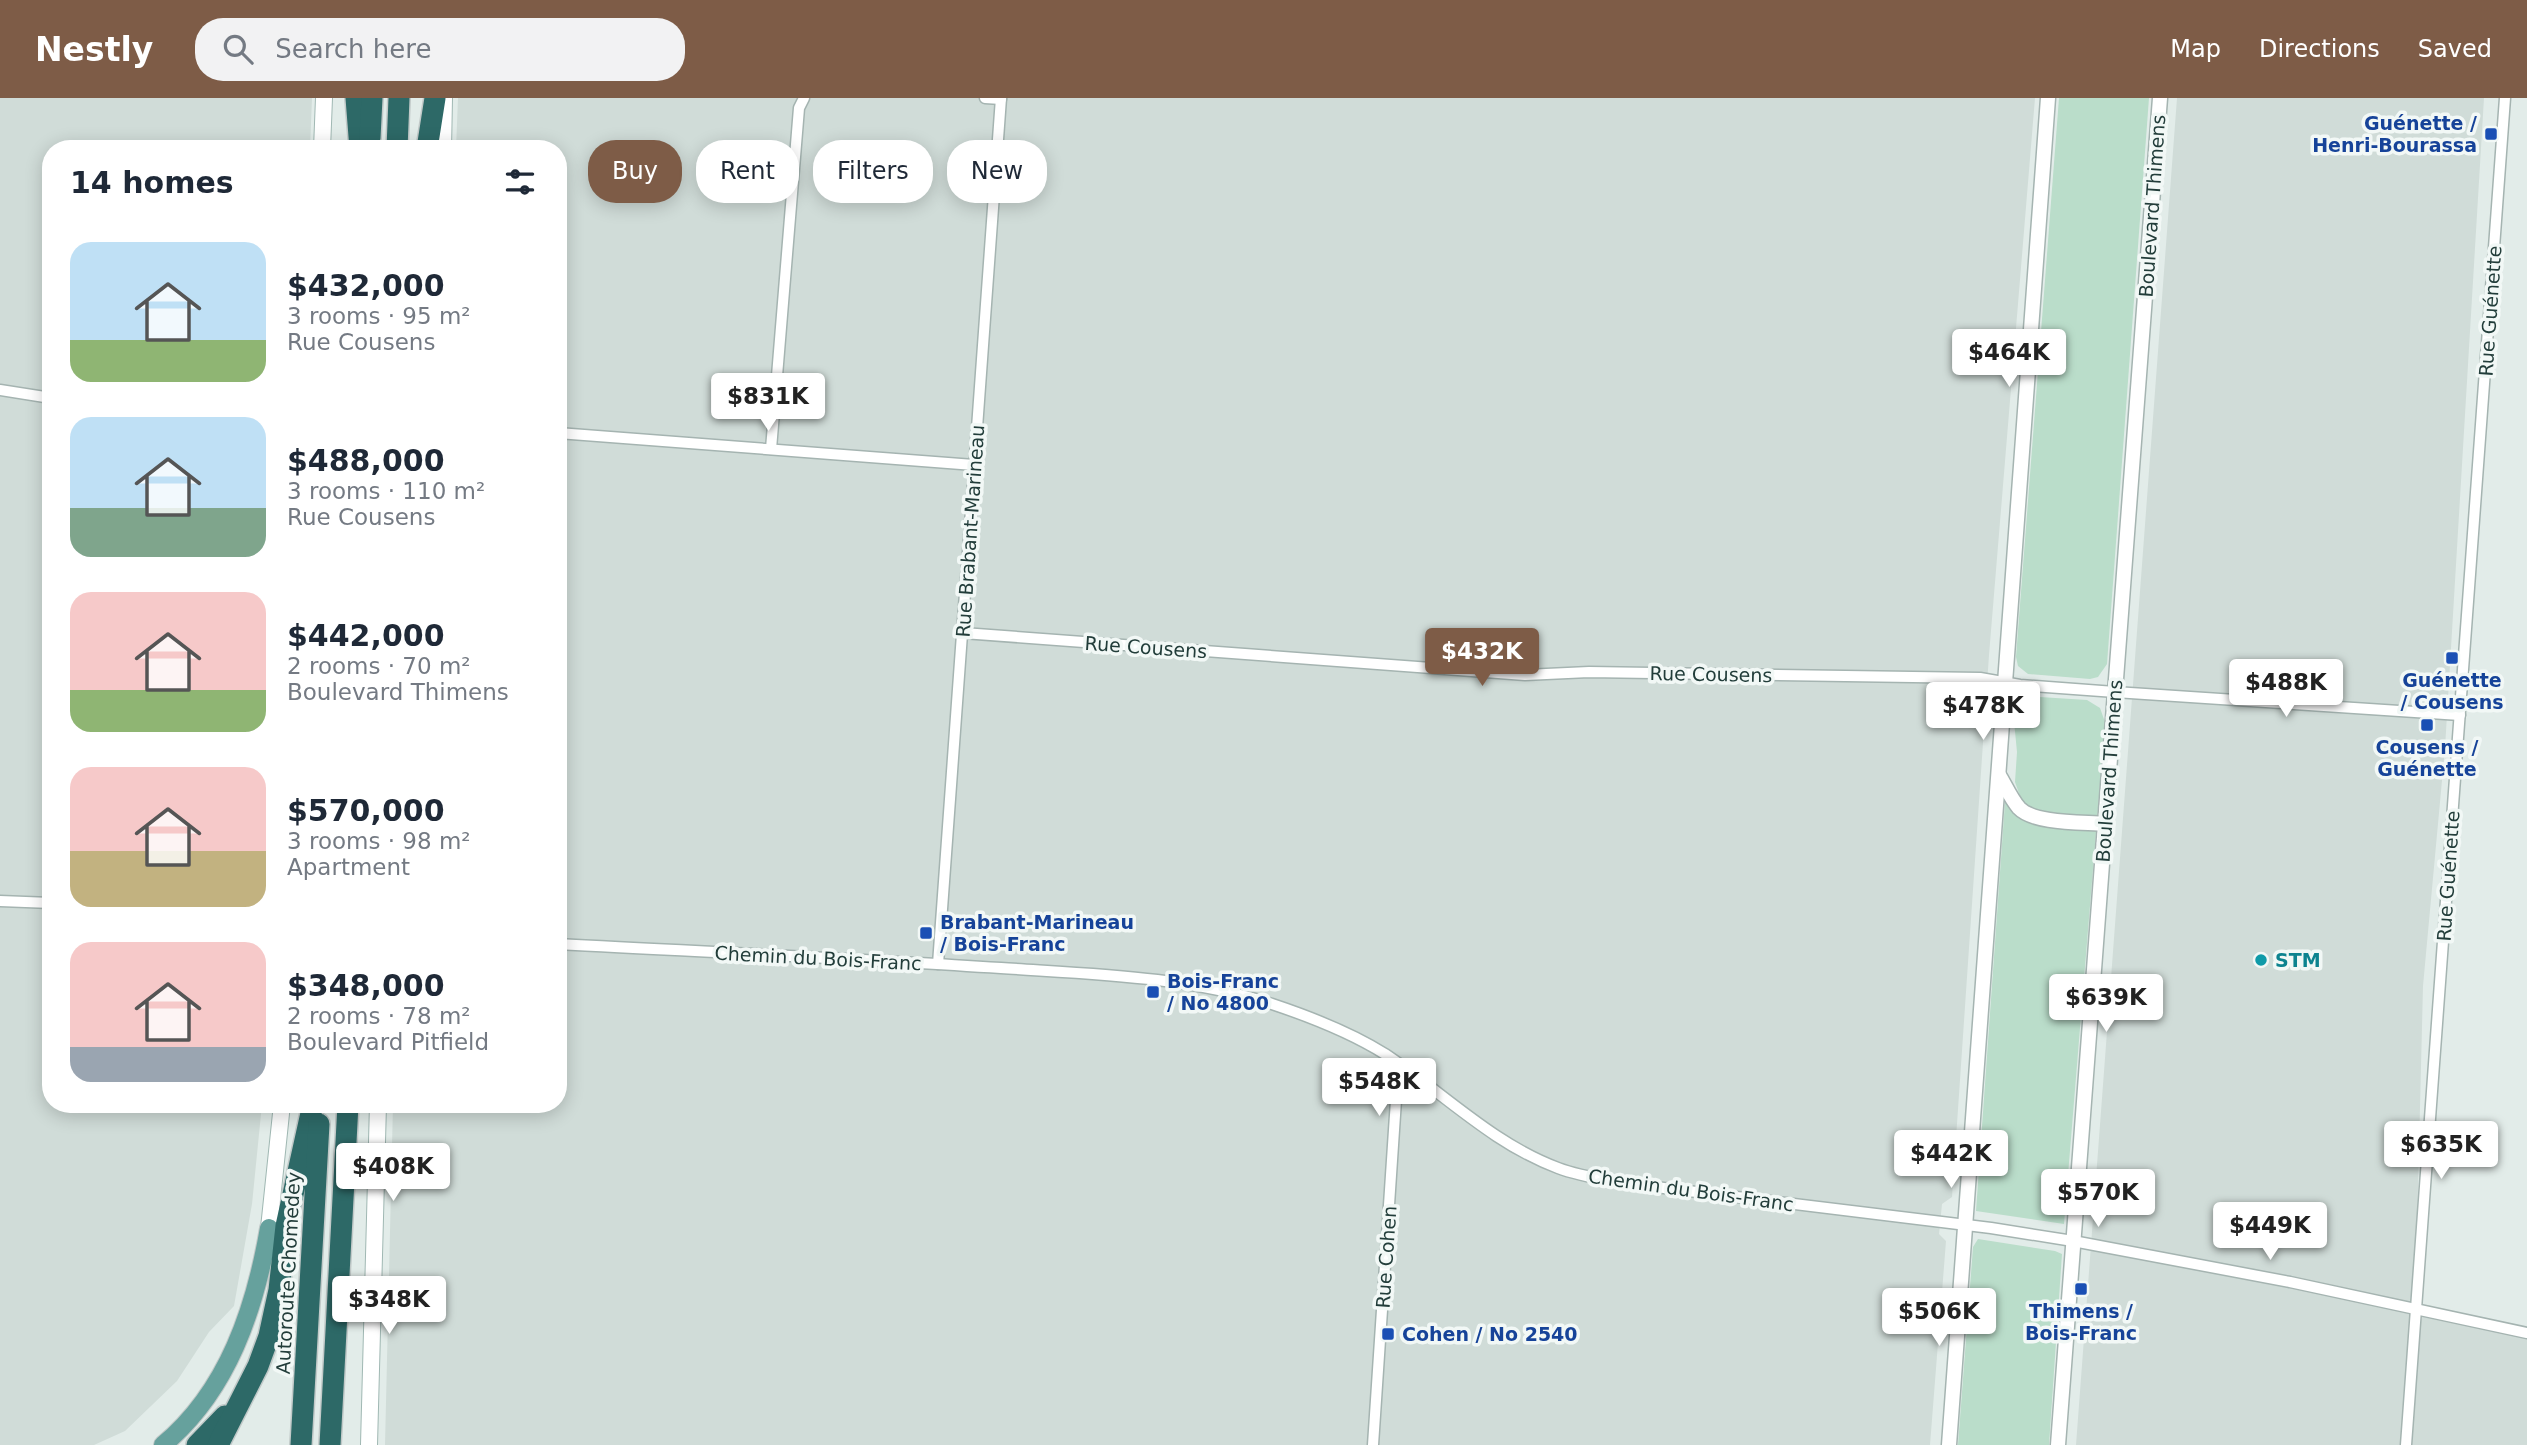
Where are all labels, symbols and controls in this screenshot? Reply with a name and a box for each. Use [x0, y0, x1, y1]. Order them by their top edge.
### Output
search box [195, 18, 685, 81]
text: Nestly [35, 30, 153, 69]
icon: search [219, 30, 257, 68]
text: Search here [275, 34, 431, 64]
text: Map [2170, 35, 2221, 63]
text: Directions [2259, 35, 2380, 63]
text: Saved [2418, 35, 2492, 63]
place label: Guénette / Henri-Bourassa [2312, 112, 2477, 156]
street label: Boulevard Thimens [2135, 114, 2169, 298]
marker: Guénette / Henri-Bourassa [2483, 126, 2499, 142]
chip: Buy [588, 140, 682, 203]
chip: Rent [696, 140, 799, 203]
chip: Filters [813, 140, 933, 203]
chip: New [947, 140, 1047, 203]
icon: filters [501, 163, 539, 201]
text: 14 homes [70, 165, 234, 200]
street label: Rue Guénette [2474, 245, 2506, 377]
text: $432,000 [287, 268, 445, 303]
icon: home [126, 270, 210, 354]
text: 3 rooms · 95 m² [287, 303, 471, 329]
text: Rue Cousens [287, 329, 435, 355]
pin: $464K [1960, 330, 2058, 389]
text: $464K [1968, 339, 2050, 365]
pin: $831K [719, 374, 817, 433]
text: $831K [727, 383, 809, 409]
street label: Rue Brabant-Marineau [952, 424, 988, 638]
text: $488,000 [287, 443, 445, 478]
icon: home [126, 445, 210, 529]
text: 3 rooms · 110 m² [287, 478, 485, 504]
text: Rue Cousens [287, 504, 435, 530]
text: $442,000 [287, 618, 445, 653]
icon: home [126, 620, 210, 704]
pin: $432K [1433, 628, 1531, 688]
street label: Rue Cousens [1084, 632, 1208, 662]
text: $432K [1441, 638, 1523, 664]
marker: Guénette / Cousens [2444, 650, 2460, 666]
text: 2 rooms · 70 m² [287, 653, 471, 679]
pin: $488K [2237, 660, 2335, 719]
street label: Rue Cousens [1650, 662, 1772, 686]
text: $488K [2245, 669, 2327, 695]
place label: Guénette / Cousens [2400, 669, 2504, 713]
text: Boulevard Thimens [287, 679, 509, 705]
street label: Boulevard Thimens [2092, 679, 2126, 863]
pin: $478K [1934, 682, 2032, 742]
text: $478K [1942, 692, 2024, 718]
marker: Cousens / Guénette [2419, 717, 2435, 733]
place label: Cousens / Guénette [2375, 736, 2479, 780]
text: $570,000 [287, 793, 445, 828]
icon: home [126, 795, 210, 879]
street label: Rue Guénette [2432, 810, 2464, 942]
text: 3 rooms · 98 m² [287, 828, 471, 854]
text: Apartment [287, 854, 410, 880]
place label: Brabant-Marineau / Bois-Franc [940, 911, 1134, 955]
marker: Brabant-Marineau / Bois-Franc [918, 925, 934, 941]
street label: Chemin du Bois-Franc [714, 942, 922, 974]
place label: STM [2275, 949, 2321, 971]
marker: STM [2253, 952, 2269, 968]
text: $348,000 [287, 968, 445, 1003]
icon: home [126, 970, 210, 1054]
place label: Bois-Franc / No 4800 [1167, 970, 1279, 1014]
pin: $639K [2057, 974, 2155, 1034]
marker: Bois-Franc / No 4800 [1145, 984, 1161, 1000]
text: $639K [2065, 984, 2147, 1010]
text: 2 rooms · 78 m² [287, 1003, 471, 1029]
text: Boulevard Pitfield [287, 1029, 489, 1055]
pin: $548K [1330, 1058, 1428, 1118]
text: $548K [1338, 1068, 1420, 1094]
pin: $635K [2392, 1122, 2490, 1181]
pin: $442K [1902, 1130, 2000, 1190]
text: $635K [2400, 1131, 2482, 1157]
text: $442K [1910, 1140, 1992, 1166]
pin: $408K [344, 1144, 442, 1203]
text: $408K [352, 1153, 434, 1179]
street label: Chemin du Bois-Franc [1587, 1165, 1795, 1215]
pin: $570K [2049, 1170, 2147, 1229]
street label: Autoroute Chomedey [272, 1171, 304, 1375]
text: $570K [2057, 1179, 2139, 1205]
pin: $449K [2221, 1202, 2319, 1262]
street label: Rue Cohen [1371, 1205, 1401, 1309]
text: $449K [2229, 1212, 2311, 1238]
pin: $348K [340, 1276, 438, 1336]
marker: Thimens / Bois-Franc [2073, 1281, 2089, 1297]
text: $348K [348, 1286, 430, 1312]
pin: $506K [1890, 1288, 1988, 1348]
text: $506K [1898, 1298, 1980, 1324]
place label: Thimens / Bois-Franc [2025, 1300, 2137, 1344]
place label: Cohen / No 2540 [1402, 1323, 1578, 1345]
marker: Cohen / No 2540 [1380, 1326, 1396, 1342]

